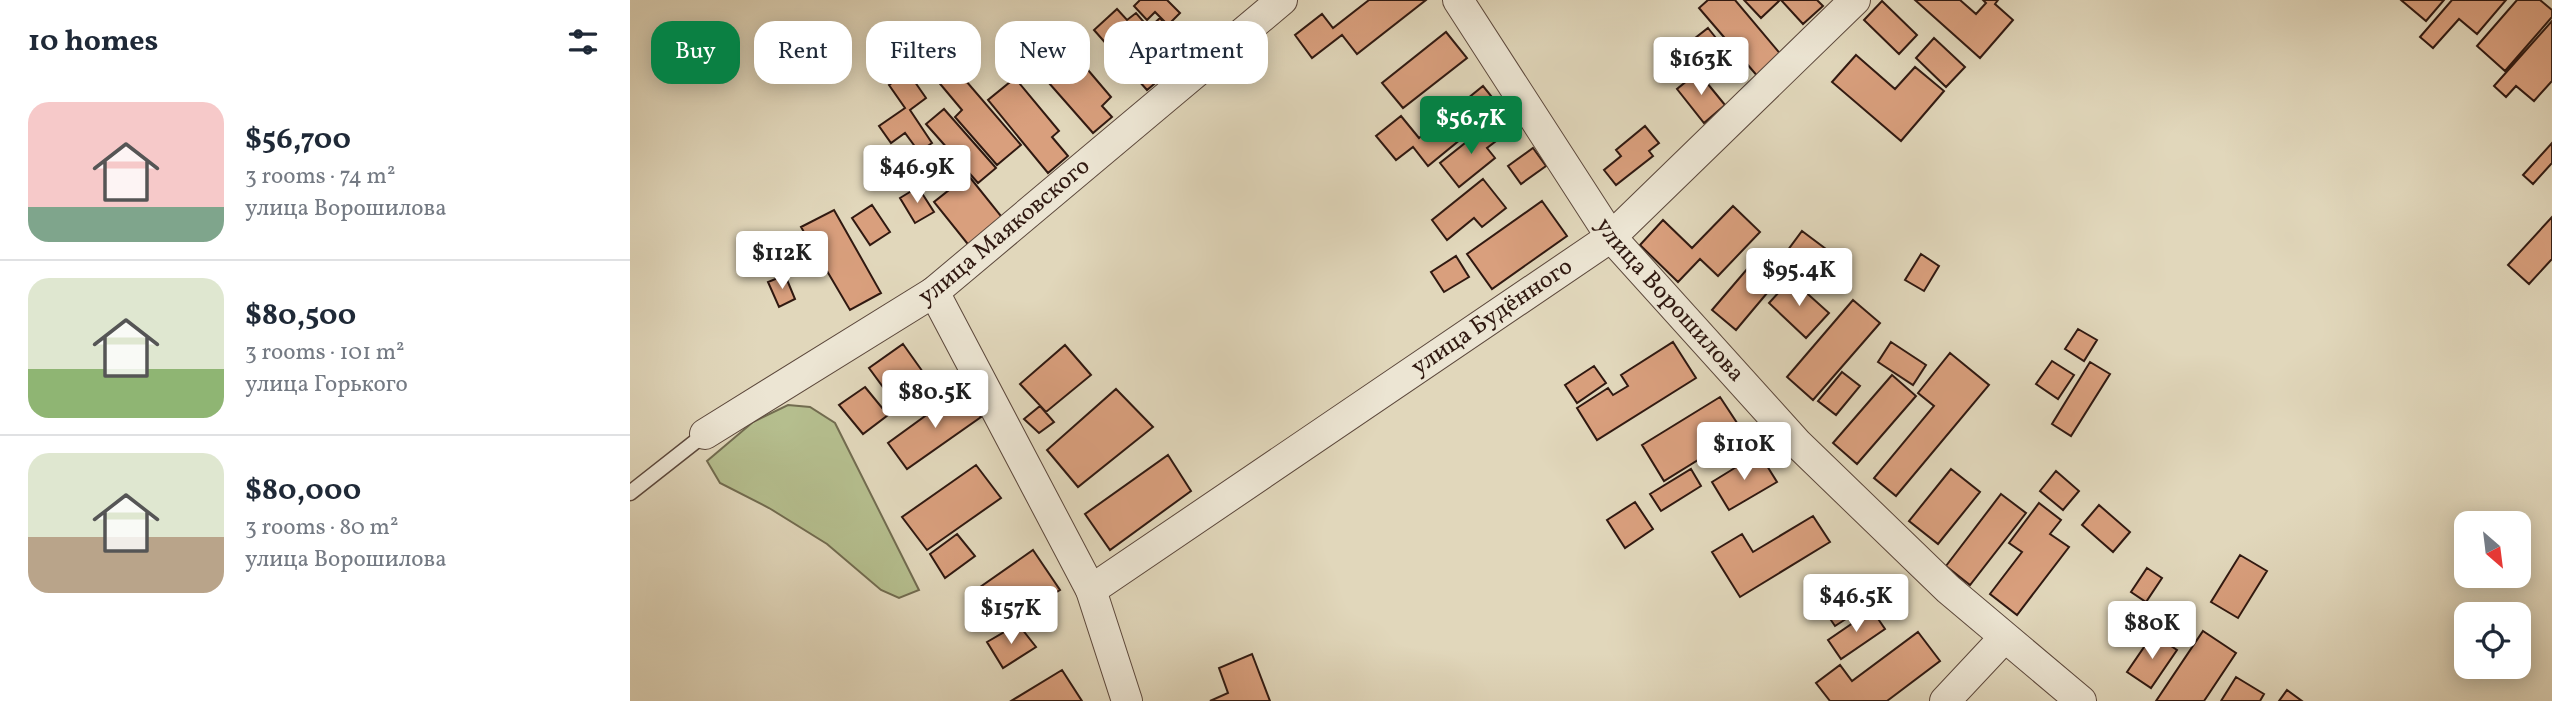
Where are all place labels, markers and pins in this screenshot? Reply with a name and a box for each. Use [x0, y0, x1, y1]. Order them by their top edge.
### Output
pin: $163K [1652, 38, 1750, 97]
pin: $56.7K [1414, 96, 1528, 156]
pin: $46.9K [860, 146, 974, 205]
pin: $112K [733, 232, 831, 291]
pin: $95.4K [1742, 248, 1856, 308]
pin: $80.5K [878, 370, 992, 430]
pin: $110K [1695, 422, 1793, 482]
pin: $46.5K [1799, 574, 1913, 634]
pin: $157K [962, 586, 1060, 646]
pin: $80K [2111, 602, 2193, 661]

